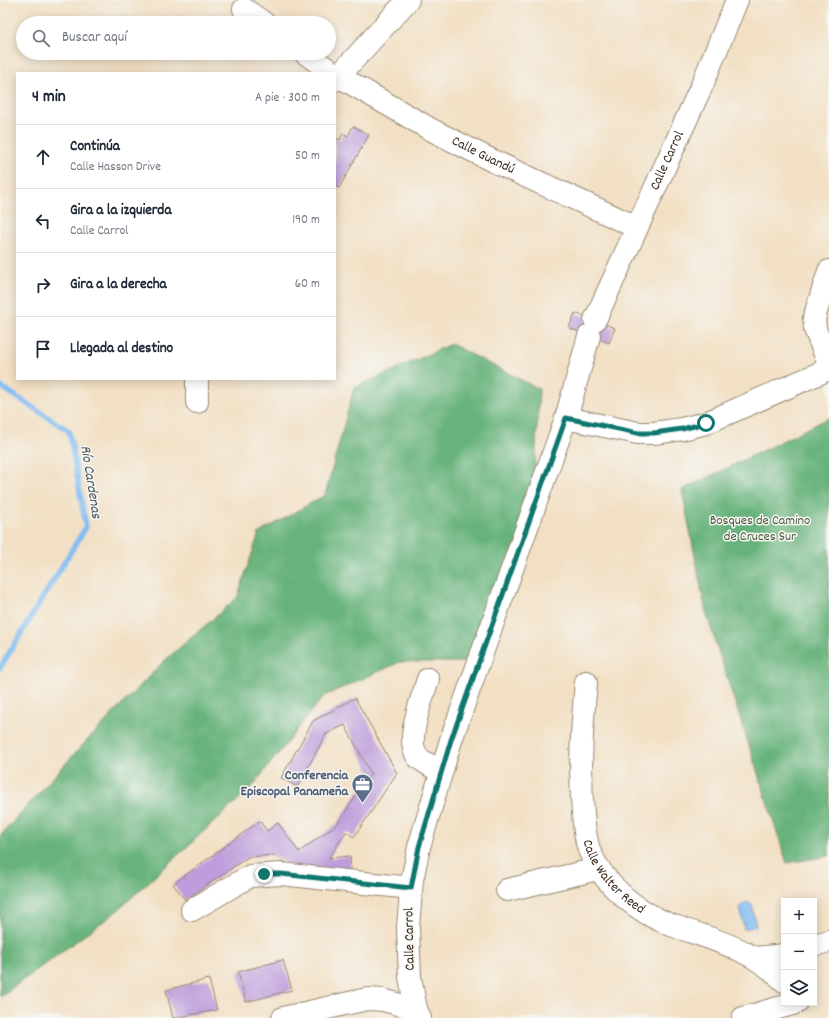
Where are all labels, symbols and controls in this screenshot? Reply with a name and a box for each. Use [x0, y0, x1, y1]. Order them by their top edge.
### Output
search box [16, 16, 336, 60]
icon: search [30, 27, 52, 49]
text: Buscar aquí [62, 27, 127, 49]
text: 4 min [32, 86, 66, 110]
text: A pie · 300 m [255, 89, 320, 108]
street label: Calle Carrol [645, 127, 690, 194]
street label: Calle Guandú [448, 131, 518, 180]
text: Continúa [70, 136, 120, 158]
icon: ahead [32, 146, 54, 168]
text: 50 m [295, 147, 320, 166]
text: Calle Hasson Drive [70, 158, 161, 177]
text: Gira a la izquierda [70, 200, 171, 222]
icon: left [32, 210, 54, 232]
text: 190 m [292, 211, 320, 230]
text: Calle Carrol [70, 222, 128, 241]
icon: right [32, 274, 54, 296]
text: Gira a la derecha [70, 274, 167, 296]
text: 60 m [295, 275, 320, 294]
icon: arrive [32, 338, 54, 360]
text: Llegada al destino [70, 338, 173, 360]
route start [697, 414, 715, 432]
water label: Río Cardenas [73, 444, 107, 521]
park label: Bosques de Camino de Cruces Sur [710, 511, 810, 547]
place label: Conferencia Episcopal Panameña [241, 766, 349, 802]
office icon: Conferencia Episcopal Panameña [350, 771, 376, 804]
street label: Calle Walter Reed [577, 838, 649, 919]
route end [255, 865, 273, 883]
map controls [781, 898, 817, 1006]
button: + [781, 898, 817, 934]
street label: Calle Carrol [399, 907, 421, 971]
button: − [781, 934, 817, 970]
button: layers [781, 970, 817, 1006]

